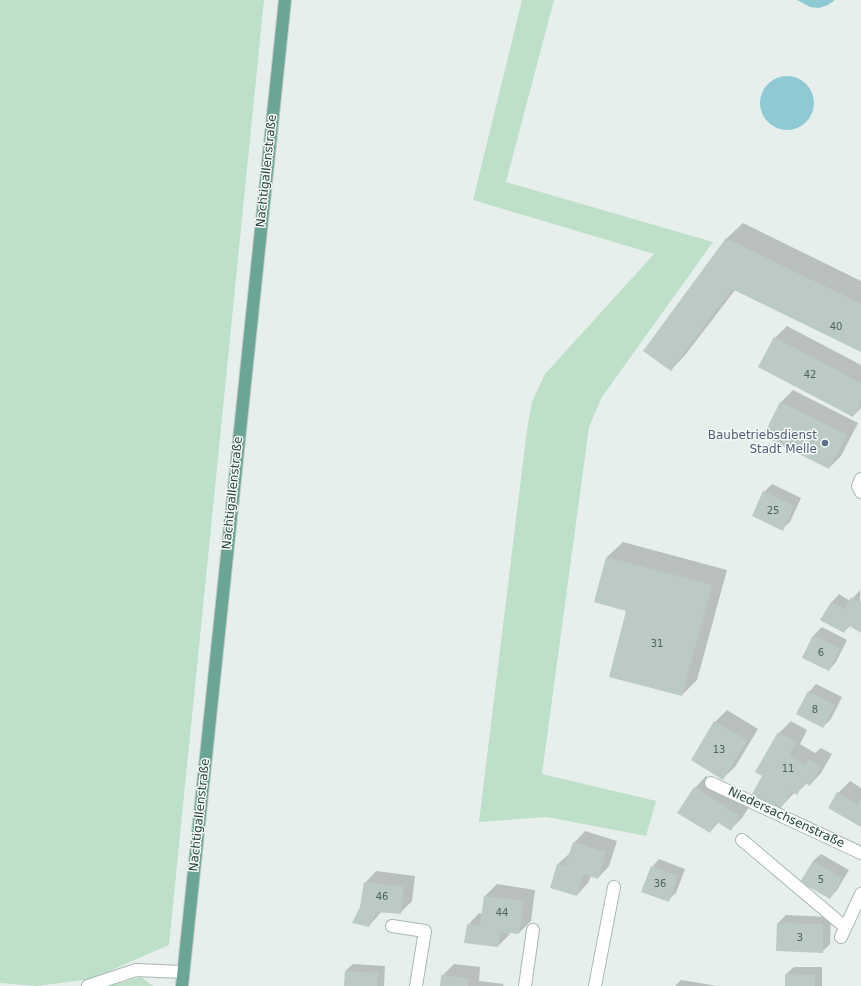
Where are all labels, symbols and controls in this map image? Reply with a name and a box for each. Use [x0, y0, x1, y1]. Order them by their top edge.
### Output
street label: Nachtigallenstraße [254, 114, 280, 228]
house number: 40 [830, 321, 842, 333]
house number: 42 [804, 369, 816, 381]
place label: Baubetriebsdienst Stadt Melle [708, 429, 817, 457]
street label: Nachtigallenstraße [220, 436, 246, 550]
marker: Baubetriebsdienst Stadt Melle [820, 438, 830, 448]
house number: 25 [767, 505, 779, 517]
house number: 31 [651, 638, 663, 650]
house number: 6 [818, 647, 824, 659]
house number: 8 [812, 704, 818, 716]
house number: 13 [713, 744, 725, 756]
street label: Nachtigallenstraße [187, 758, 213, 872]
house number: 11 [782, 763, 794, 775]
street label: Niedersachsenstraße [725, 785, 847, 851]
house number: 5 [818, 874, 824, 886]
house number: 36 [654, 878, 666, 890]
house number: 46 [376, 891, 388, 903]
house number: 44 [496, 907, 508, 919]
house number: 3 [797, 932, 803, 944]

